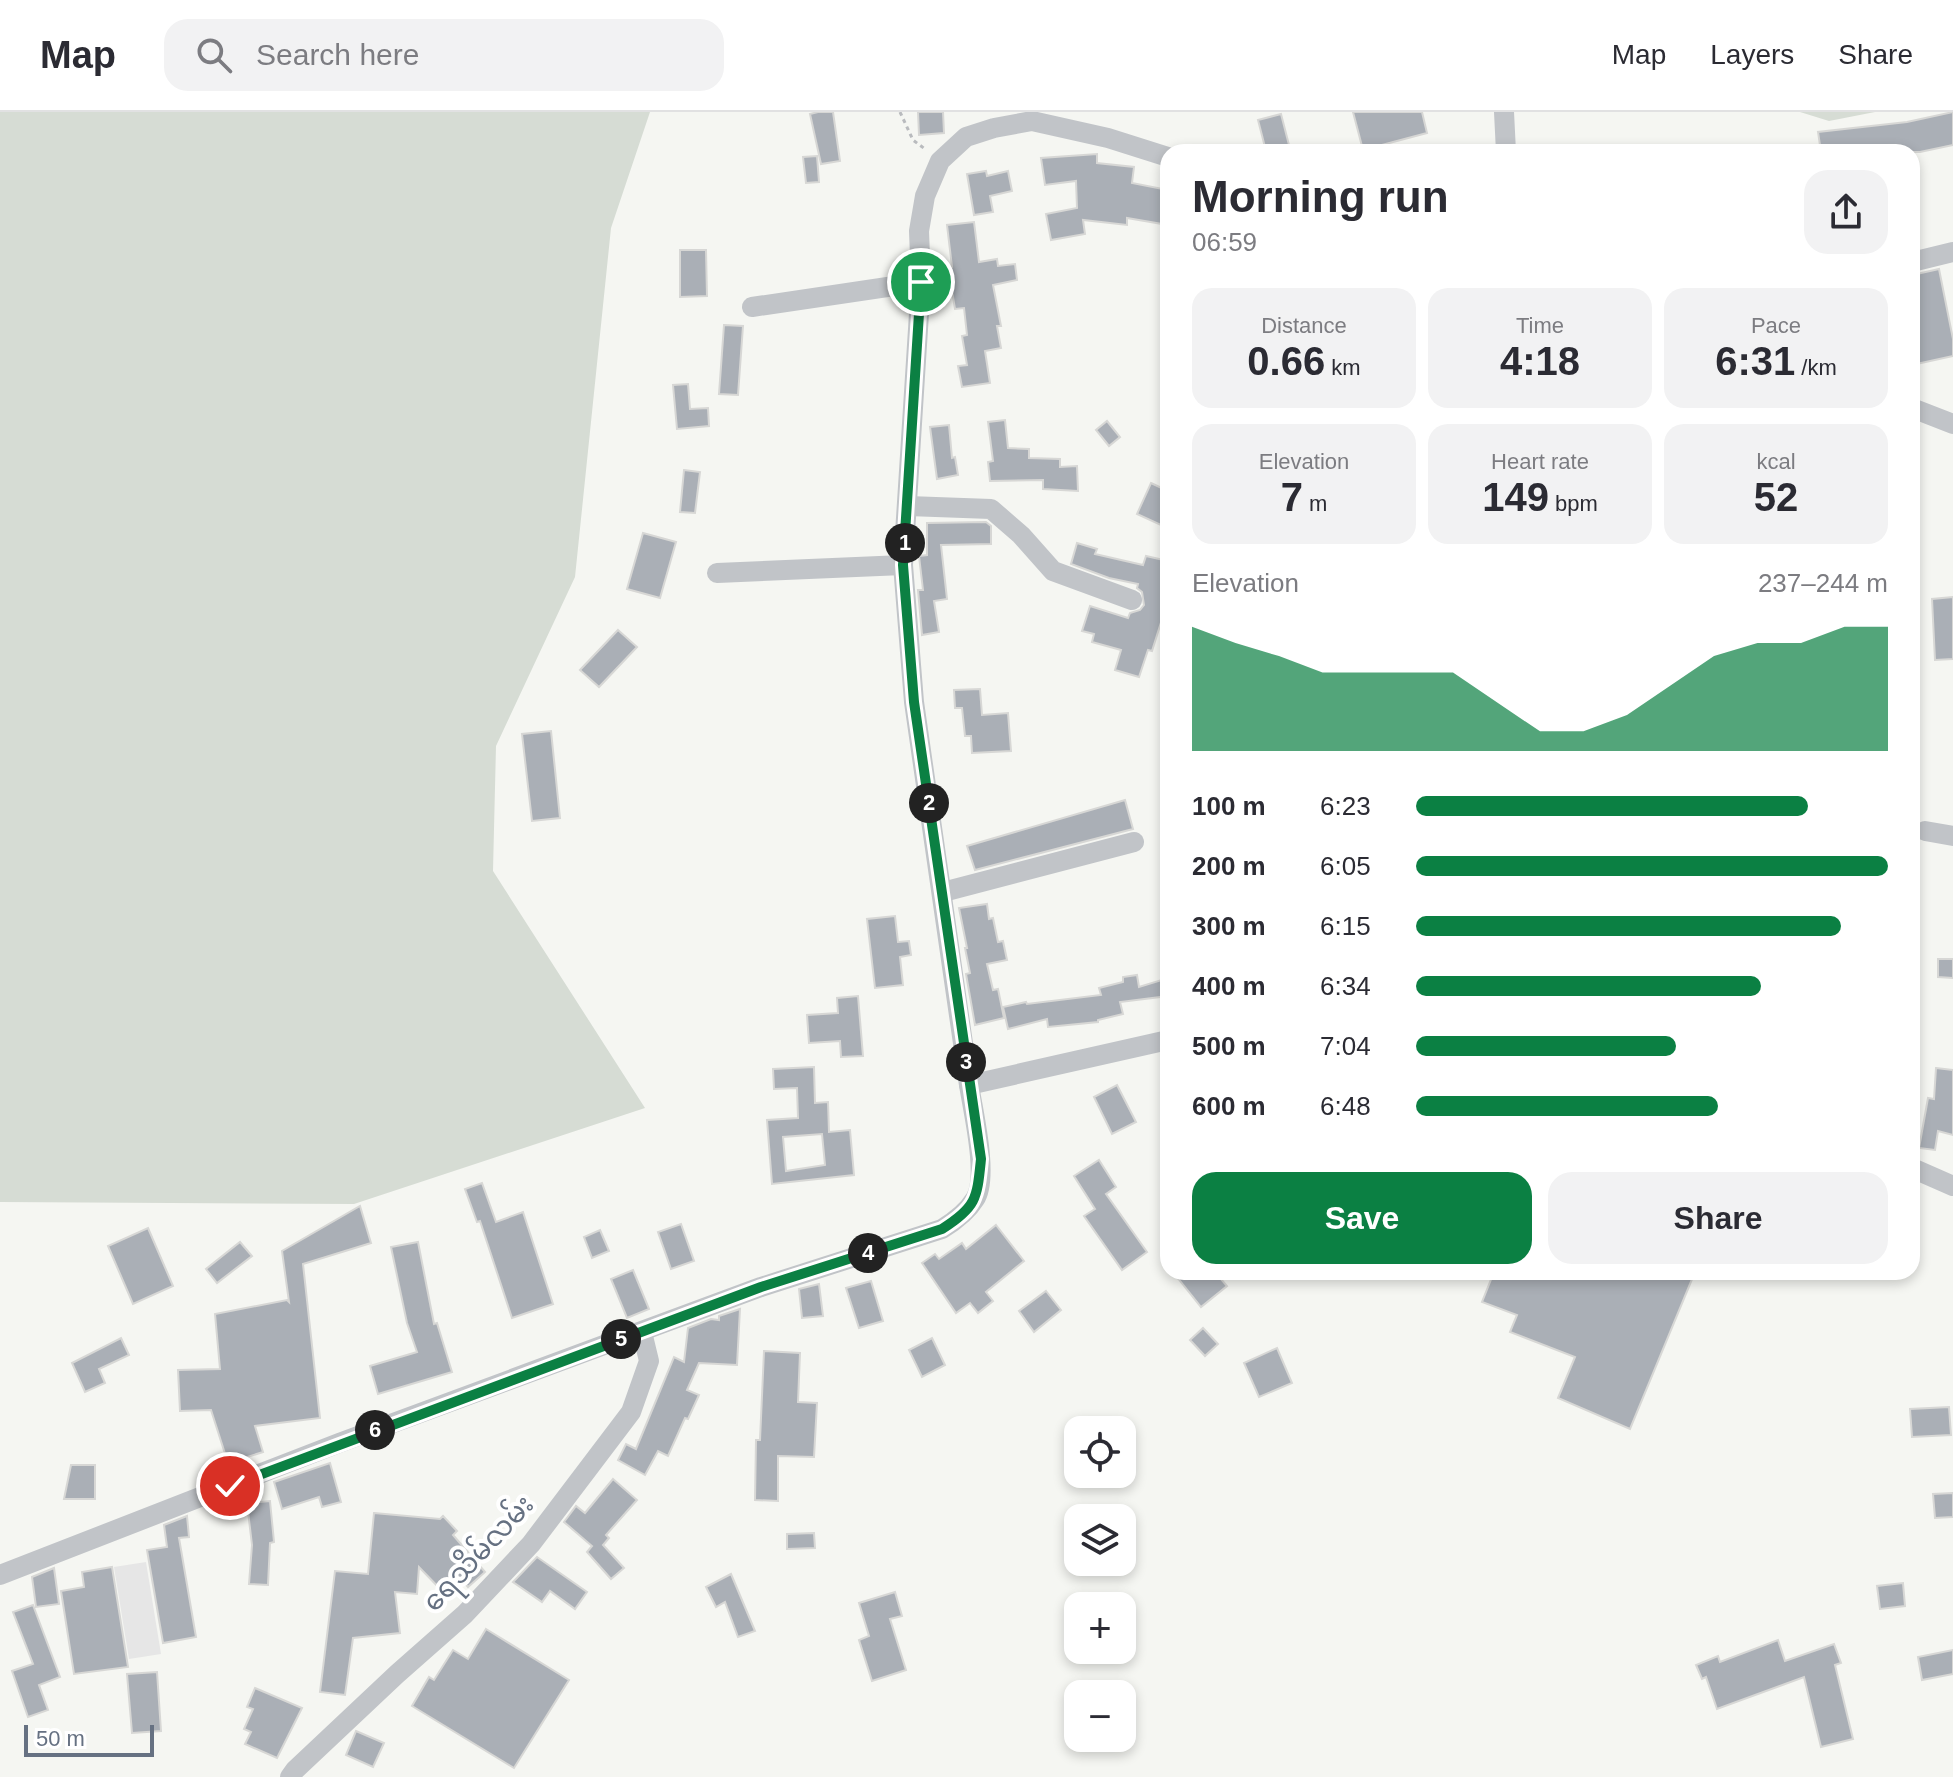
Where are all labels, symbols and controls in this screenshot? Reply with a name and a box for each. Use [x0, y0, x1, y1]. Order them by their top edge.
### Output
search box [164, 19, 724, 91]
icon: search [192, 33, 236, 77]
text: Map [40, 34, 116, 76]
text: Search here [256, 38, 419, 71]
text: Map [1612, 39, 1666, 70]
text: Layers [1710, 39, 1794, 70]
text: Share [1838, 39, 1913, 70]
button: share [1804, 170, 1888, 254]
text: Morning run [1192, 172, 1449, 221]
text: 06:59 [1192, 227, 1257, 257]
pin [887, 248, 955, 316]
icon: arrive [899, 260, 943, 304]
text: Distance [1261, 313, 1347, 338]
text: Time [1516, 313, 1564, 338]
text: Pace [1751, 313, 1801, 338]
text: 0.66 [1247, 339, 1325, 383]
text: 4:18 [1500, 339, 1580, 383]
text: 6:31 [1715, 339, 1795, 383]
text: km [1325, 355, 1361, 380]
text: /km [1795, 355, 1837, 380]
text: Elevation [1259, 449, 1349, 474]
text: Heart rate [1491, 449, 1589, 474]
text: kcal [1756, 449, 1796, 474]
text: 7 [1281, 475, 1303, 519]
text: 149 [1482, 475, 1549, 519]
text: 52 [1754, 475, 1798, 519]
text: m [1303, 491, 1327, 516]
text: bpm [1549, 491, 1598, 516]
pin: 1 [885, 523, 925, 563]
text: 1 [899, 530, 911, 555]
text: Elevation [1192, 568, 1299, 598]
text: 237–244 m [1758, 568, 1888, 598]
pin: 2 [909, 783, 949, 823]
text: 2 [923, 790, 935, 815]
text: 100 m [1192, 791, 1266, 821]
text: 6:23 [1320, 791, 1371, 821]
text: 200 m [1192, 851, 1266, 881]
text: 6:05 [1320, 851, 1371, 881]
text: 300 m [1192, 911, 1266, 941]
text: 6:15 [1320, 911, 1371, 941]
text: 400 m [1192, 971, 1266, 1001]
text: 6:34 [1320, 971, 1371, 1001]
text: 500 m [1192, 1031, 1266, 1061]
text: 7:04 [1320, 1031, 1371, 1061]
pin: 3 [946, 1042, 986, 1082]
text: 3 [960, 1049, 972, 1074]
text: 600 m [1192, 1091, 1266, 1121]
text: 6:48 [1320, 1091, 1371, 1121]
button: Save [1192, 1172, 1532, 1264]
button: Share [1548, 1172, 1888, 1264]
pin: 4 [848, 1233, 888, 1273]
text: 4 [862, 1240, 874, 1265]
pin: 5 [601, 1319, 641, 1359]
text: 5 [615, 1326, 627, 1351]
pin: 6 [355, 1410, 395, 1450]
map controls [1064, 1416, 1136, 1752]
button: locate [1064, 1416, 1136, 1488]
text: 6 [369, 1417, 381, 1442]
pin [196, 1452, 264, 1520]
icon: check [208, 1464, 252, 1508]
street label: ရေသိမ်လမ်း [414, 1487, 545, 1622]
button: layers [1064, 1504, 1136, 1576]
button: + [1064, 1592, 1136, 1664]
button: − [1064, 1680, 1136, 1752]
scale bar [24, 1721, 154, 1757]
text: 50 m [36, 1726, 85, 1751]

